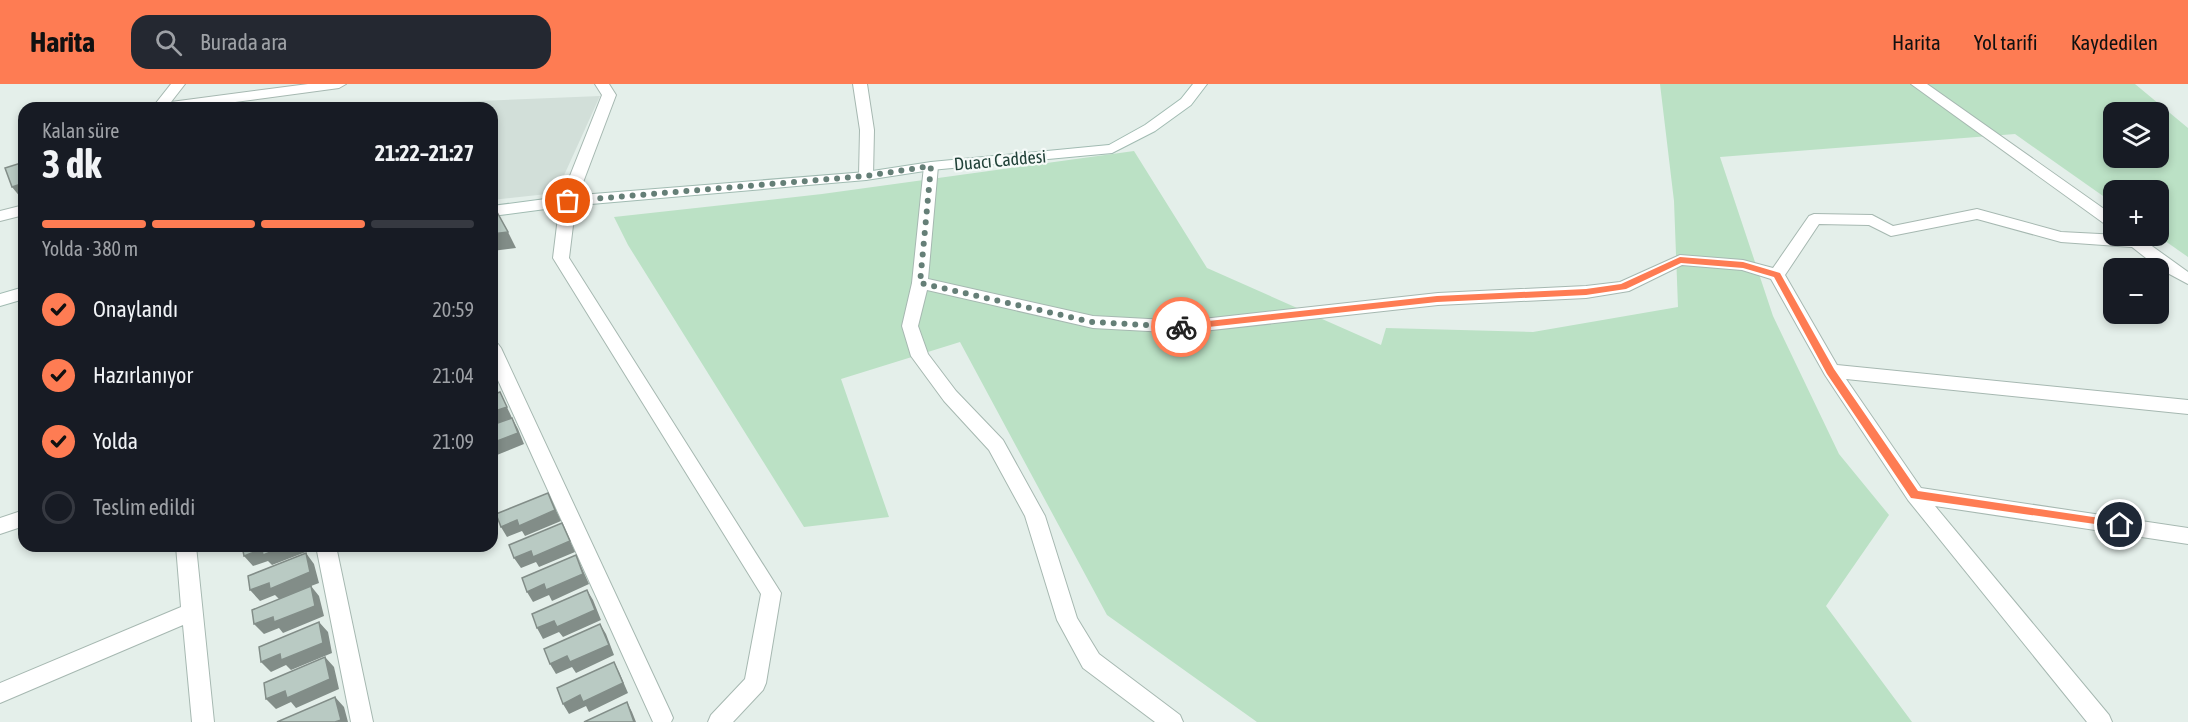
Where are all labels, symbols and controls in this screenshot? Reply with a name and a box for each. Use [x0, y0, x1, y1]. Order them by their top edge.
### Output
search box [131, 15, 551, 69]
text: Harita [30, 26, 95, 58]
icon: search [152, 26, 185, 59]
text: Burada ara [200, 29, 288, 55]
text: Harita [1892, 30, 1941, 54]
text: Yol tarifi [1974, 30, 2038, 54]
text: Kaydedilen [2071, 30, 2158, 54]
map controls [2103, 102, 2169, 324]
button: layers [2103, 102, 2169, 168]
text: Kalan süre [42, 119, 119, 142]
text: 21:22–21:27 [375, 140, 474, 166]
text: 3 dk [42, 142, 101, 186]
street label: Duacı Caddesi [953, 146, 1047, 174]
pin [542, 175, 593, 226]
button: + [2103, 180, 2169, 246]
icon: bag [551, 184, 584, 217]
text: Yolda · 380 m [42, 237, 138, 260]
button: − [2103, 258, 2169, 324]
icon: check [42, 293, 75, 326]
text: Onaylandı [93, 296, 178, 322]
courier [1151, 297, 1211, 357]
text: 20:59 [432, 298, 474, 321]
icon: bike [1165, 311, 1198, 344]
icon: check [42, 359, 75, 392]
text: Hazırlanıyor [93, 362, 193, 388]
text: 21:04 [432, 364, 474, 387]
icon: check [42, 425, 75, 458]
text: Yolda [93, 428, 138, 454]
text: 21:09 [432, 430, 474, 453]
text: Teslim edildi [93, 494, 195, 520]
pin [2094, 499, 2145, 550]
icon: home [2103, 508, 2136, 541]

